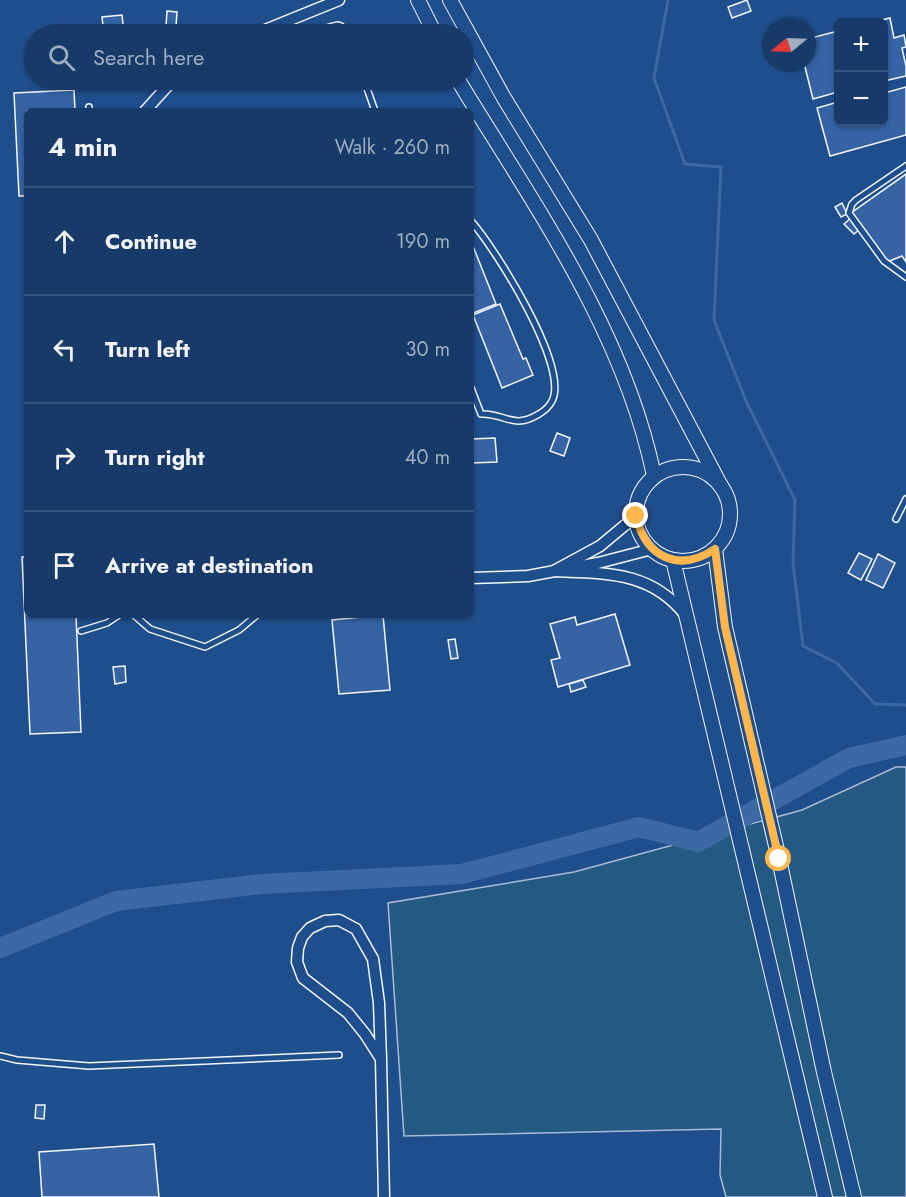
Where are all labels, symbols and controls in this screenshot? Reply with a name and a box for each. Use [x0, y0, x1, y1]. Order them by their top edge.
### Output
north arrow [762, 18, 816, 72]
map controls [834, 18, 888, 126]
button: + [834, 18, 888, 72]
search box [24, 24, 474, 90]
icon: search [45, 41, 78, 74]
text: Search here [93, 41, 204, 73]
button: − [834, 72, 888, 126]
text: 4 min [48, 128, 117, 166]
text: Walk · 260 m [335, 133, 450, 162]
icon: ahead [48, 225, 81, 258]
text: Continue [105, 225, 197, 257]
text: 190 m [396, 227, 450, 256]
icon: left [48, 333, 81, 366]
text: Turn left [105, 333, 190, 365]
text: 30 m [405, 335, 450, 364]
icon: right [48, 441, 81, 474]
text: Turn right [105, 441, 205, 473]
text: 40 m [405, 443, 450, 472]
route end [622, 502, 648, 528]
icon: arrive [48, 549, 81, 582]
text: Arrive at destination [105, 549, 314, 581]
route start [765, 845, 791, 871]

